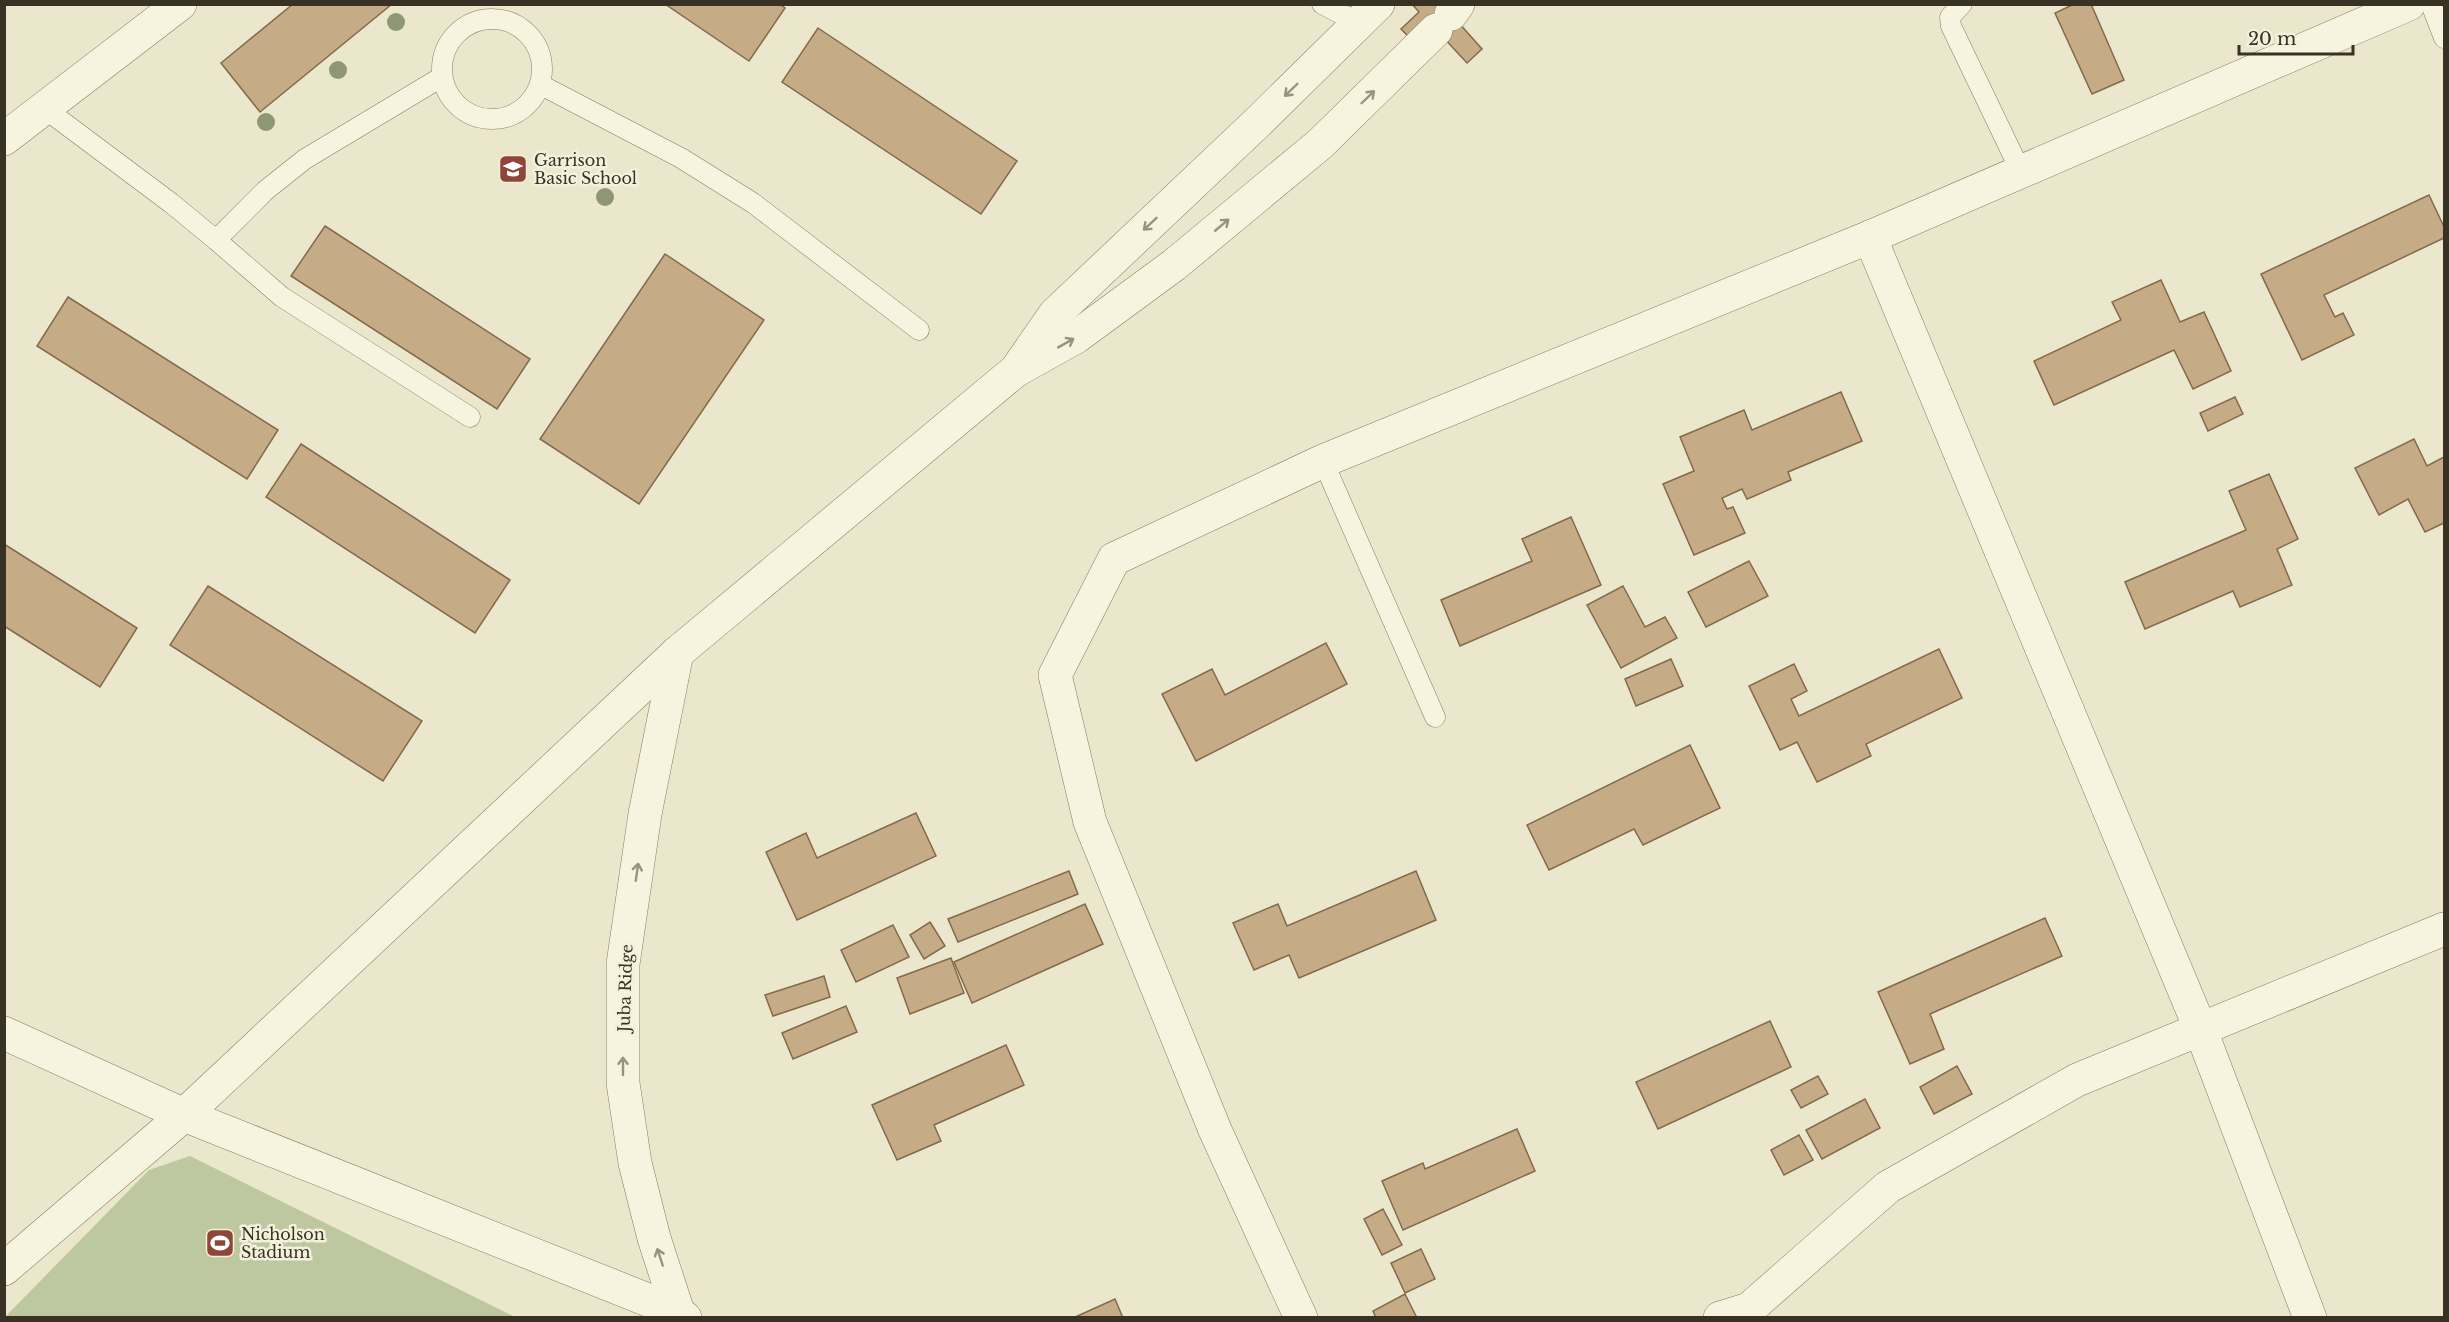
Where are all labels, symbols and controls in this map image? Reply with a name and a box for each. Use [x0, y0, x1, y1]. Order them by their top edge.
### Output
scale bar [2239, 18, 2353, 56]
text: 20 m [2248, 28, 2296, 50]
one-way arrow [1284, 82, 1299, 97]
one-way arrow [1361, 89, 1376, 104]
place label: Garrison Basic School [534, 150, 637, 188]
school or university icon: Garrison Basic School [497, 153, 529, 185]
one-way arrow [1143, 217, 1158, 231]
one-way arrow [1214, 218, 1229, 232]
one-way arrow [1057, 337, 1074, 349]
one-way arrow [631, 862, 642, 882]
street label: Juba Ridge [613, 944, 637, 1034]
one-way arrow [617, 1056, 629, 1076]
place label: Nicholson Stadium [241, 1224, 325, 1262]
sports icon: Nicholson Stadium [204, 1227, 236, 1259]
one-way arrow [654, 1248, 665, 1267]

